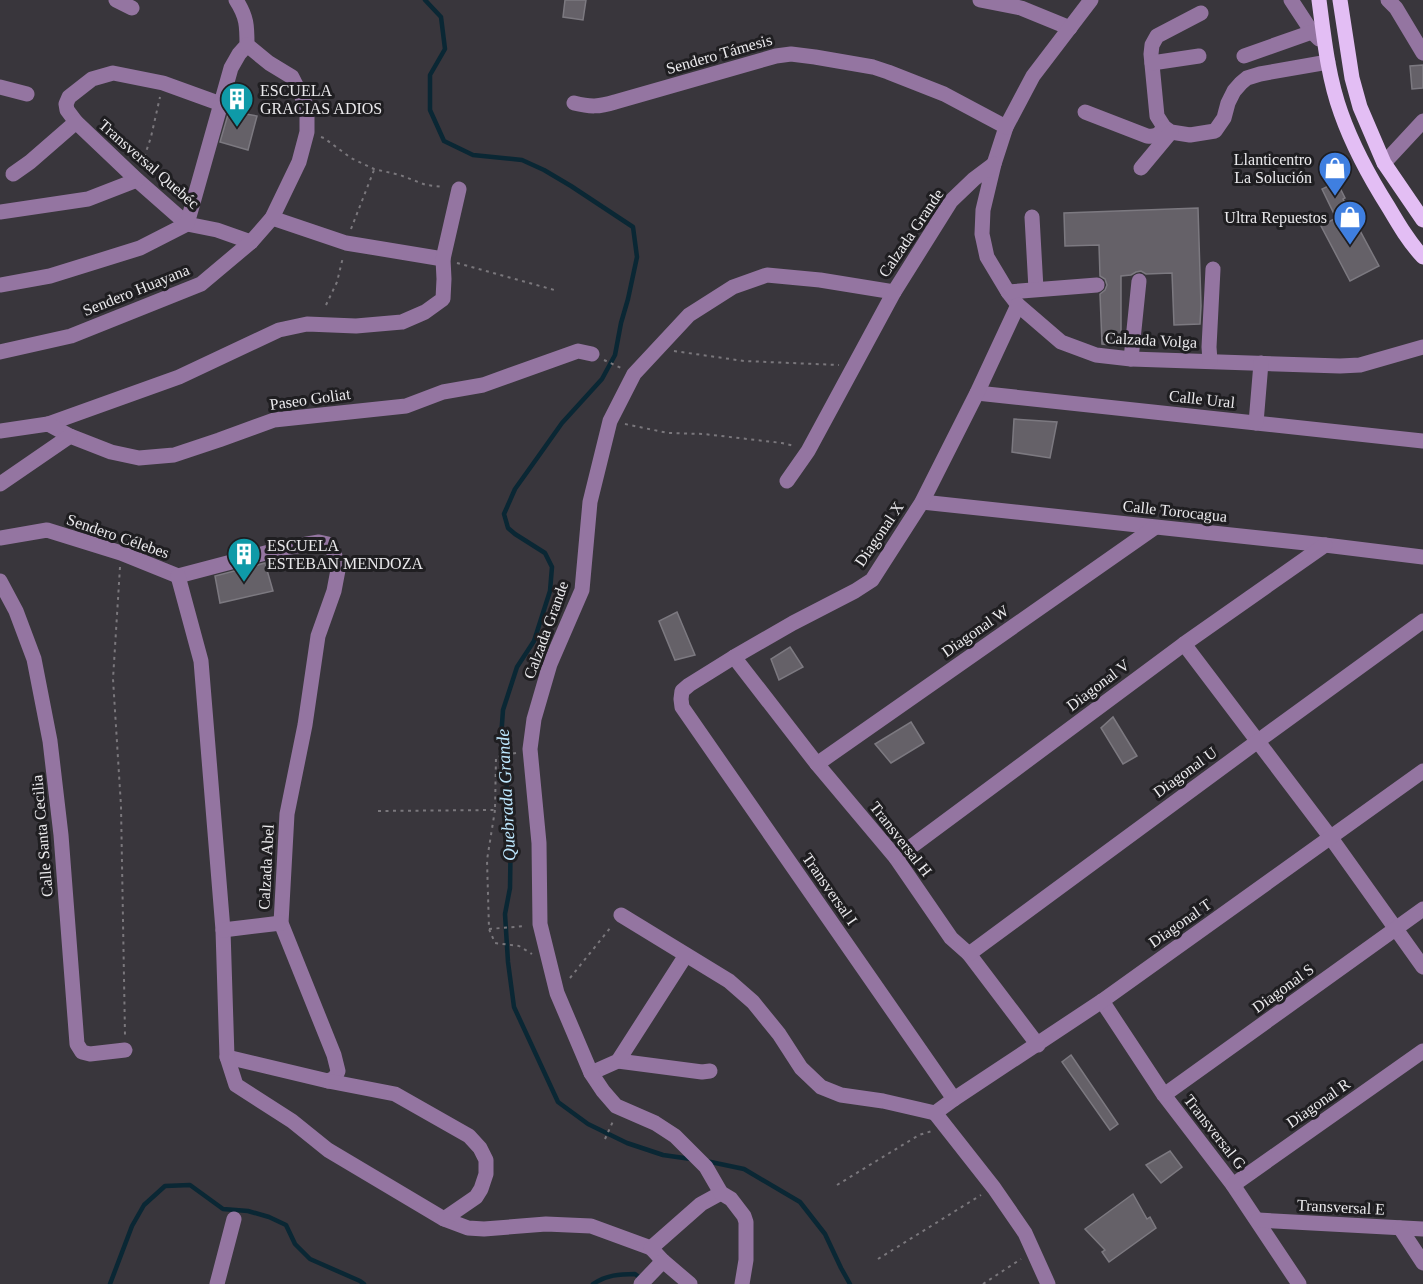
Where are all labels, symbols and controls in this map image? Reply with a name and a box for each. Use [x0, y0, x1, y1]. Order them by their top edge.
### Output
street label: Sendero Támesis [664, 31, 774, 77]
building icon: ESCUELA GRACIAS ADIOS [219, 81, 255, 128]
place label: ESCUELA GRACIAS ADIOS [260, 82, 382, 117]
street label: Transversal Quebéc [96, 116, 202, 212]
shop icon: Llanticentro La Solución [1317, 150, 1353, 197]
place label: Llanticentro La Solución [1234, 151, 1312, 186]
street label: Calzada Grande [875, 186, 947, 280]
shop icon: Ultra Repuestos [1332, 199, 1368, 246]
place label: Ultra Repuestos [1224, 209, 1327, 227]
street label: Sendero Huayana [80, 261, 192, 320]
street label: Calzada Volga [1104, 329, 1198, 352]
street label: Paseo Goliat [269, 385, 352, 413]
street label: Calle Ural [1168, 387, 1236, 411]
street label: Calle Torocagua [1122, 497, 1228, 526]
street label: Diagonal X [851, 498, 908, 570]
street label: Sendero Célebes [65, 511, 171, 561]
building icon: ESCUELA ESTEBAN MENDOZA [226, 536, 262, 583]
place label: ESCUELA ESTEBAN MENDOZA [267, 537, 423, 572]
street label: Calzada Grande [520, 579, 572, 681]
street label: Diagonal W [938, 601, 1013, 661]
street label: Diagonal V [1063, 656, 1134, 715]
water label: Quebrada Grande [493, 728, 519, 862]
street label: Diagonal U [1150, 743, 1221, 801]
street label: Calle Santa Cecilia [28, 774, 56, 898]
street label: Transversal H [867, 798, 936, 880]
street label: Calzada Abel [255, 823, 277, 910]
street label: Transversal I [799, 850, 861, 928]
street label: Diagonal T [1146, 895, 1215, 951]
street label: Diagonal S [1249, 960, 1318, 1017]
street label: Diagonal R [1283, 1075, 1354, 1132]
street label: Transversal G [1181, 1091, 1250, 1173]
street label: Transversal E [1297, 1196, 1385, 1218]

